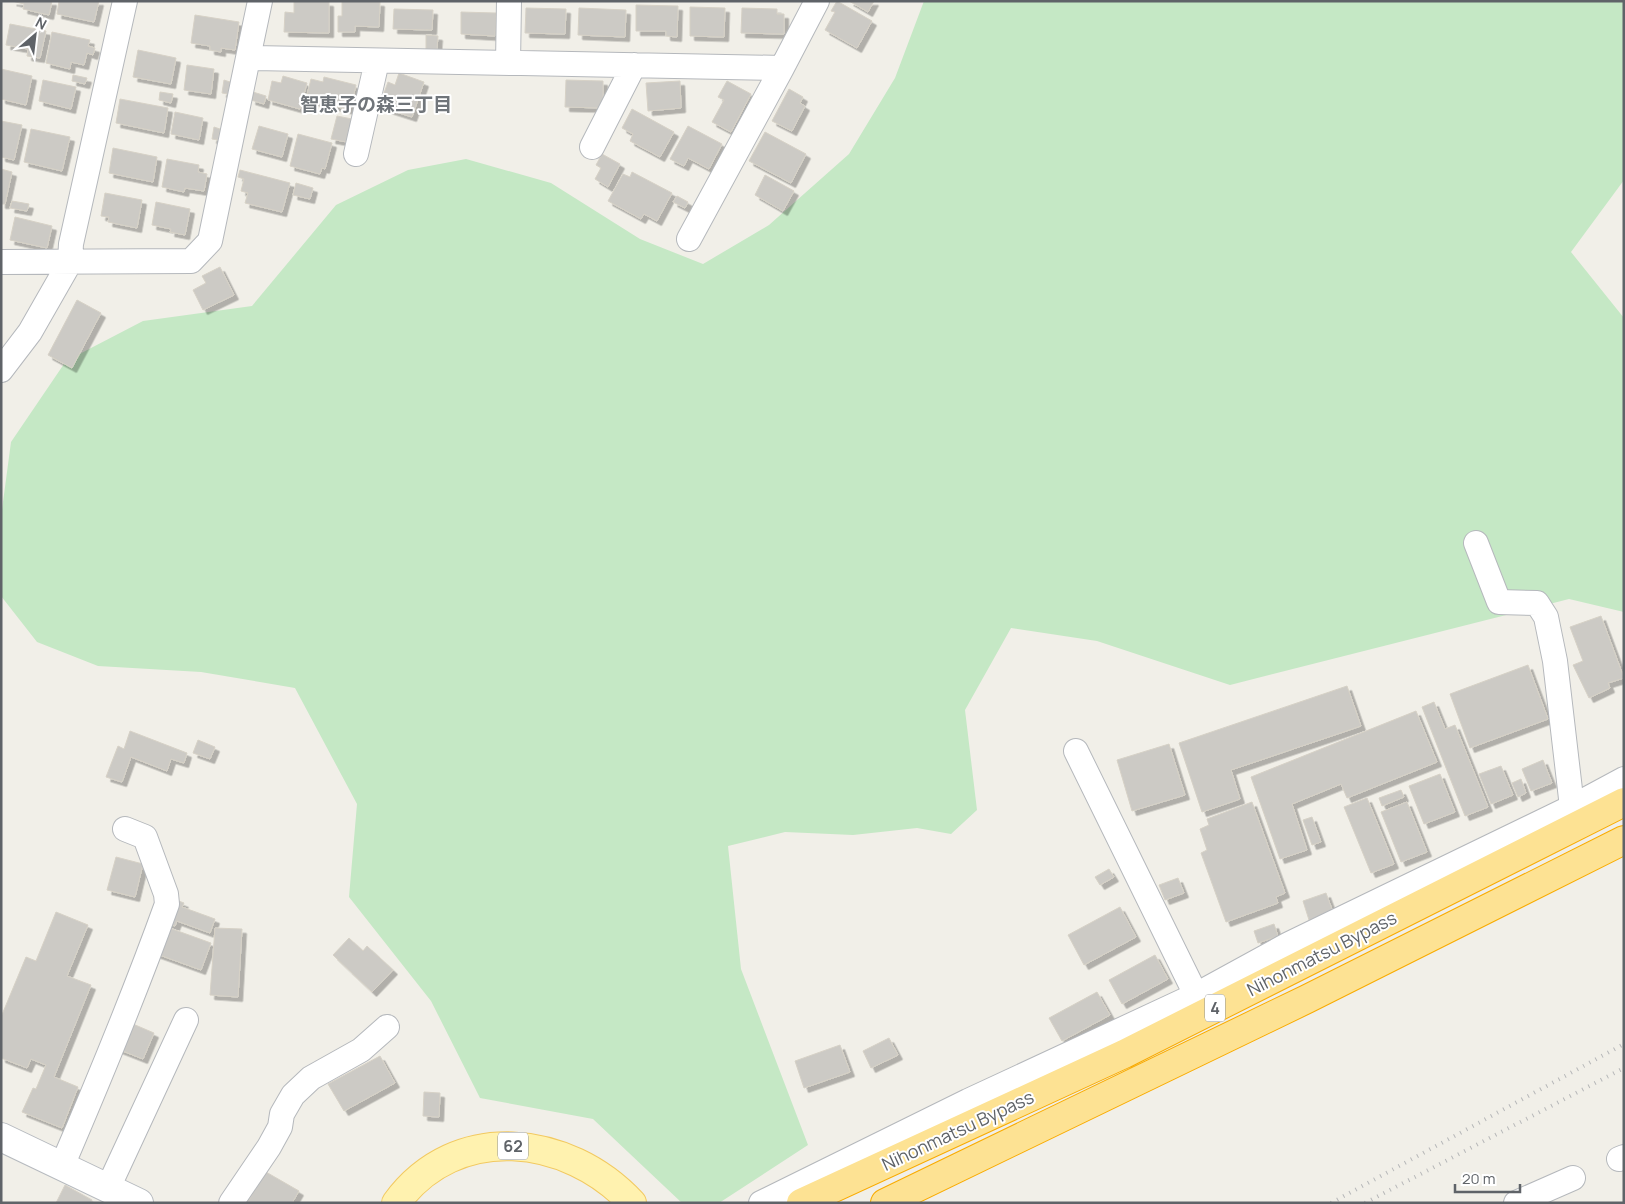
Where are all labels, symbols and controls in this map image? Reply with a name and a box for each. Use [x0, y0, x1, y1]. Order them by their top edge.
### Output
north arrow [10, 10, 60, 60]
text: N [32, 12, 50, 34]
district label: 智恵子の森三丁目 [300, 91, 452, 117]
street label: Nihonmatsu Bypass [1243, 905, 1400, 1001]
road number: 4 [1205, 994, 1225, 1021]
street label: Nihonmatsu Bypass [878, 1084, 1037, 1176]
road number: 62 [498, 1132, 528, 1160]
scale bar [1455, 1162, 1520, 1194]
text: 20 m [1462, 1168, 1495, 1189]

